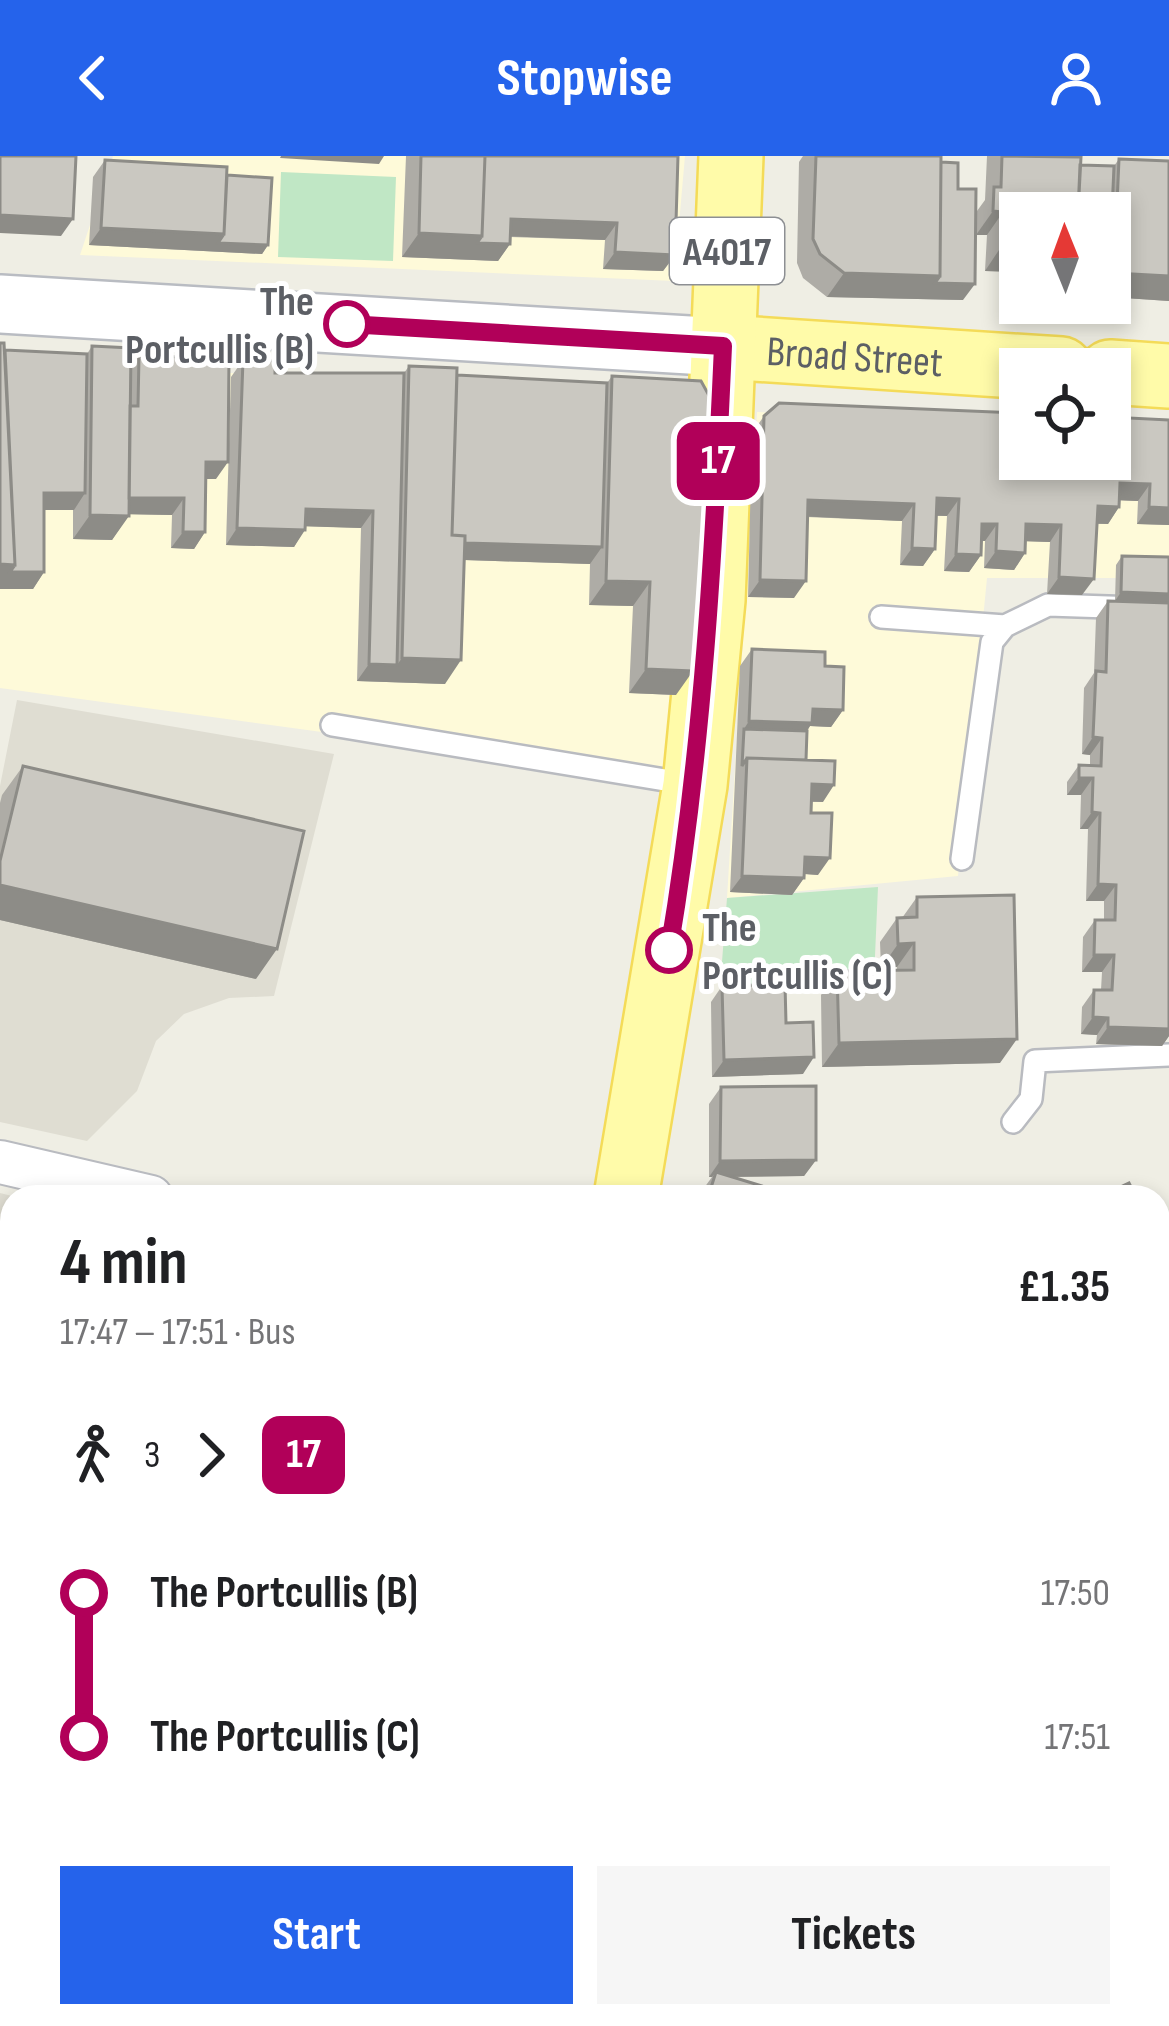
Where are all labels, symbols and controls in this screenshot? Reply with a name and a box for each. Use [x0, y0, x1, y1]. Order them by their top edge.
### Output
icon: back [60, 45, 126, 111]
icon: person [1043, 45, 1109, 111]
text: Stopwise [497, 46, 672, 111]
north arrow [999, 192, 1131, 324]
map controls [999, 192, 1131, 480]
road number: A4017 [670, 218, 784, 284]
place label: The Portcullis (B) [125, 277, 314, 376]
marker: The Portcullis (B) [325, 302, 369, 346]
street label: Broad Street [765, 327, 944, 389]
button: locate [999, 348, 1131, 480]
line badge: 17 [664, 422, 772, 500]
text: 17 [701, 435, 735, 486]
place label: The Portcullis (C) [702, 903, 892, 1002]
marker: The Portcullis (C) [647, 928, 691, 972]
text: 4 min [60, 1224, 188, 1303]
text: £1.35 [1018, 1260, 1110, 1315]
text: 17:47 – 17:51 · Bus [60, 1309, 295, 1356]
icon: walk [60, 1422, 126, 1488]
icon: forward [178, 1422, 244, 1488]
text: 17 [286, 1429, 321, 1480]
text: 3 [144, 1432, 160, 1479]
text: The Portcullis (B) [150, 1566, 418, 1621]
text: 17:50 [1041, 1570, 1110, 1617]
text: The Portcullis (C) [150, 1710, 420, 1765]
text: 17:51 [1044, 1714, 1110, 1761]
button: Start [60, 1866, 573, 2004]
button: Tickets [597, 1866, 1110, 2004]

